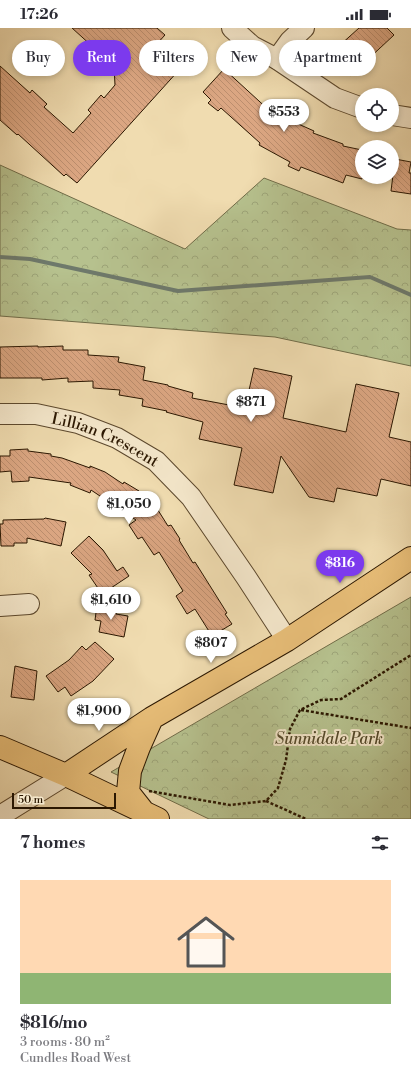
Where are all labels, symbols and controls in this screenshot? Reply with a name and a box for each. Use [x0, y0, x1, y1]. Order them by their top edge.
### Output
text: 17:26 [20, 5, 58, 24]
chip: Buy [12, 40, 65, 76]
chip: Rent [73, 40, 131, 76]
chip: Filters [139, 40, 208, 76]
chip: New [216, 40, 271, 76]
chip: Apartment [279, 40, 376, 76]
map controls [355, 88, 399, 184]
button: locate [355, 88, 399, 132]
pin: $553 [260, 99, 308, 133]
text: $553 [268, 104, 300, 120]
button: layers [355, 140, 399, 184]
pin: $871 [227, 389, 275, 423]
text: $871 [236, 394, 266, 410]
street label: Lillian Crescent [49, 409, 163, 472]
pin: $1,050 [96, 491, 162, 525]
text: $1,050 [106, 496, 152, 512]
pin: $816 [316, 550, 364, 584]
text: $816 [325, 555, 355, 571]
pin: $1,610 [78, 587, 144, 621]
text: $1,610 [90, 592, 132, 608]
pin: $807 [187, 630, 235, 664]
text: $807 [194, 635, 228, 651]
pin: $1,900 [66, 698, 132, 732]
text: $1,900 [76, 703, 122, 719]
park label: Sunnidale Park [275, 729, 383, 749]
scale bar [12, 791, 116, 810]
text: 50 m [18, 793, 43, 807]
text: 7 homes [20, 832, 85, 854]
icon: filters [369, 832, 391, 854]
icon: home [170, 906, 242, 978]
text: $816/mo [20, 1012, 88, 1034]
text: 3 rooms · 80 m² [20, 1034, 110, 1050]
text: Cundles Road West [20, 1050, 131, 1066]

